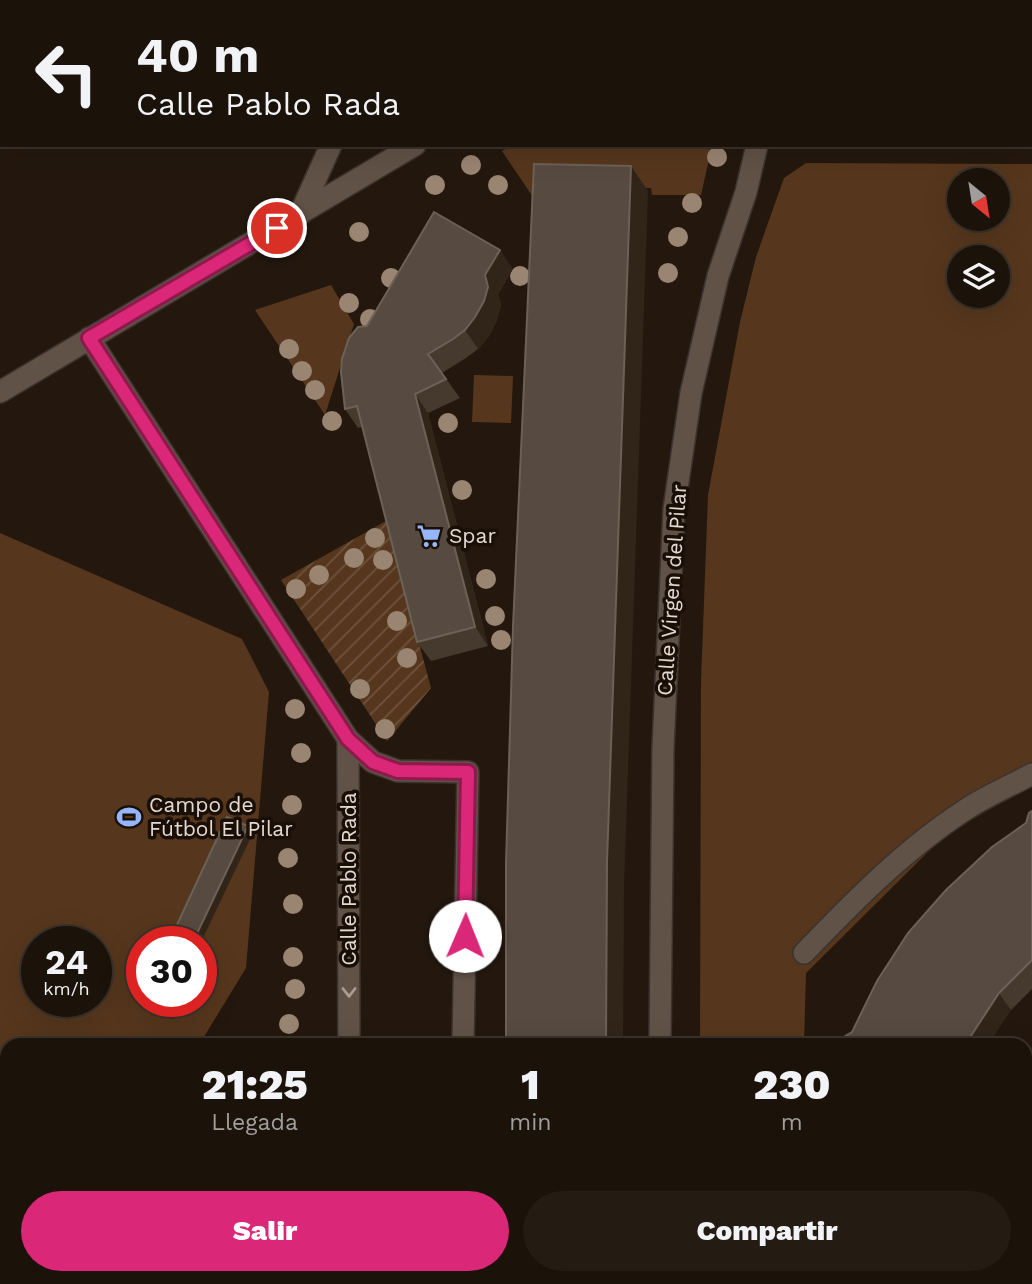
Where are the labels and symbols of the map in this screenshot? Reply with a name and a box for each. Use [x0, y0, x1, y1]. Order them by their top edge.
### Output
north arrow [947, 168, 1010, 231]
pin [247, 198, 307, 258]
street label: Calle Virgen del Pilar [652, 483, 691, 696]
supermarket icon: Spar [415, 522, 443, 550]
place label: Spar [449, 523, 496, 548]
place label: Campo de Fútbol El Pilar [149, 792, 293, 841]
street label: Calle Pablo Rada [336, 792, 361, 966]
sports icon: Campo de Fútbol El Pilar [115, 803, 143, 831]
position arrow [428, 899, 502, 973]
speed limit sign: 30 [126, 926, 217, 1017]
one-way arrow [341, 988, 357, 998]

